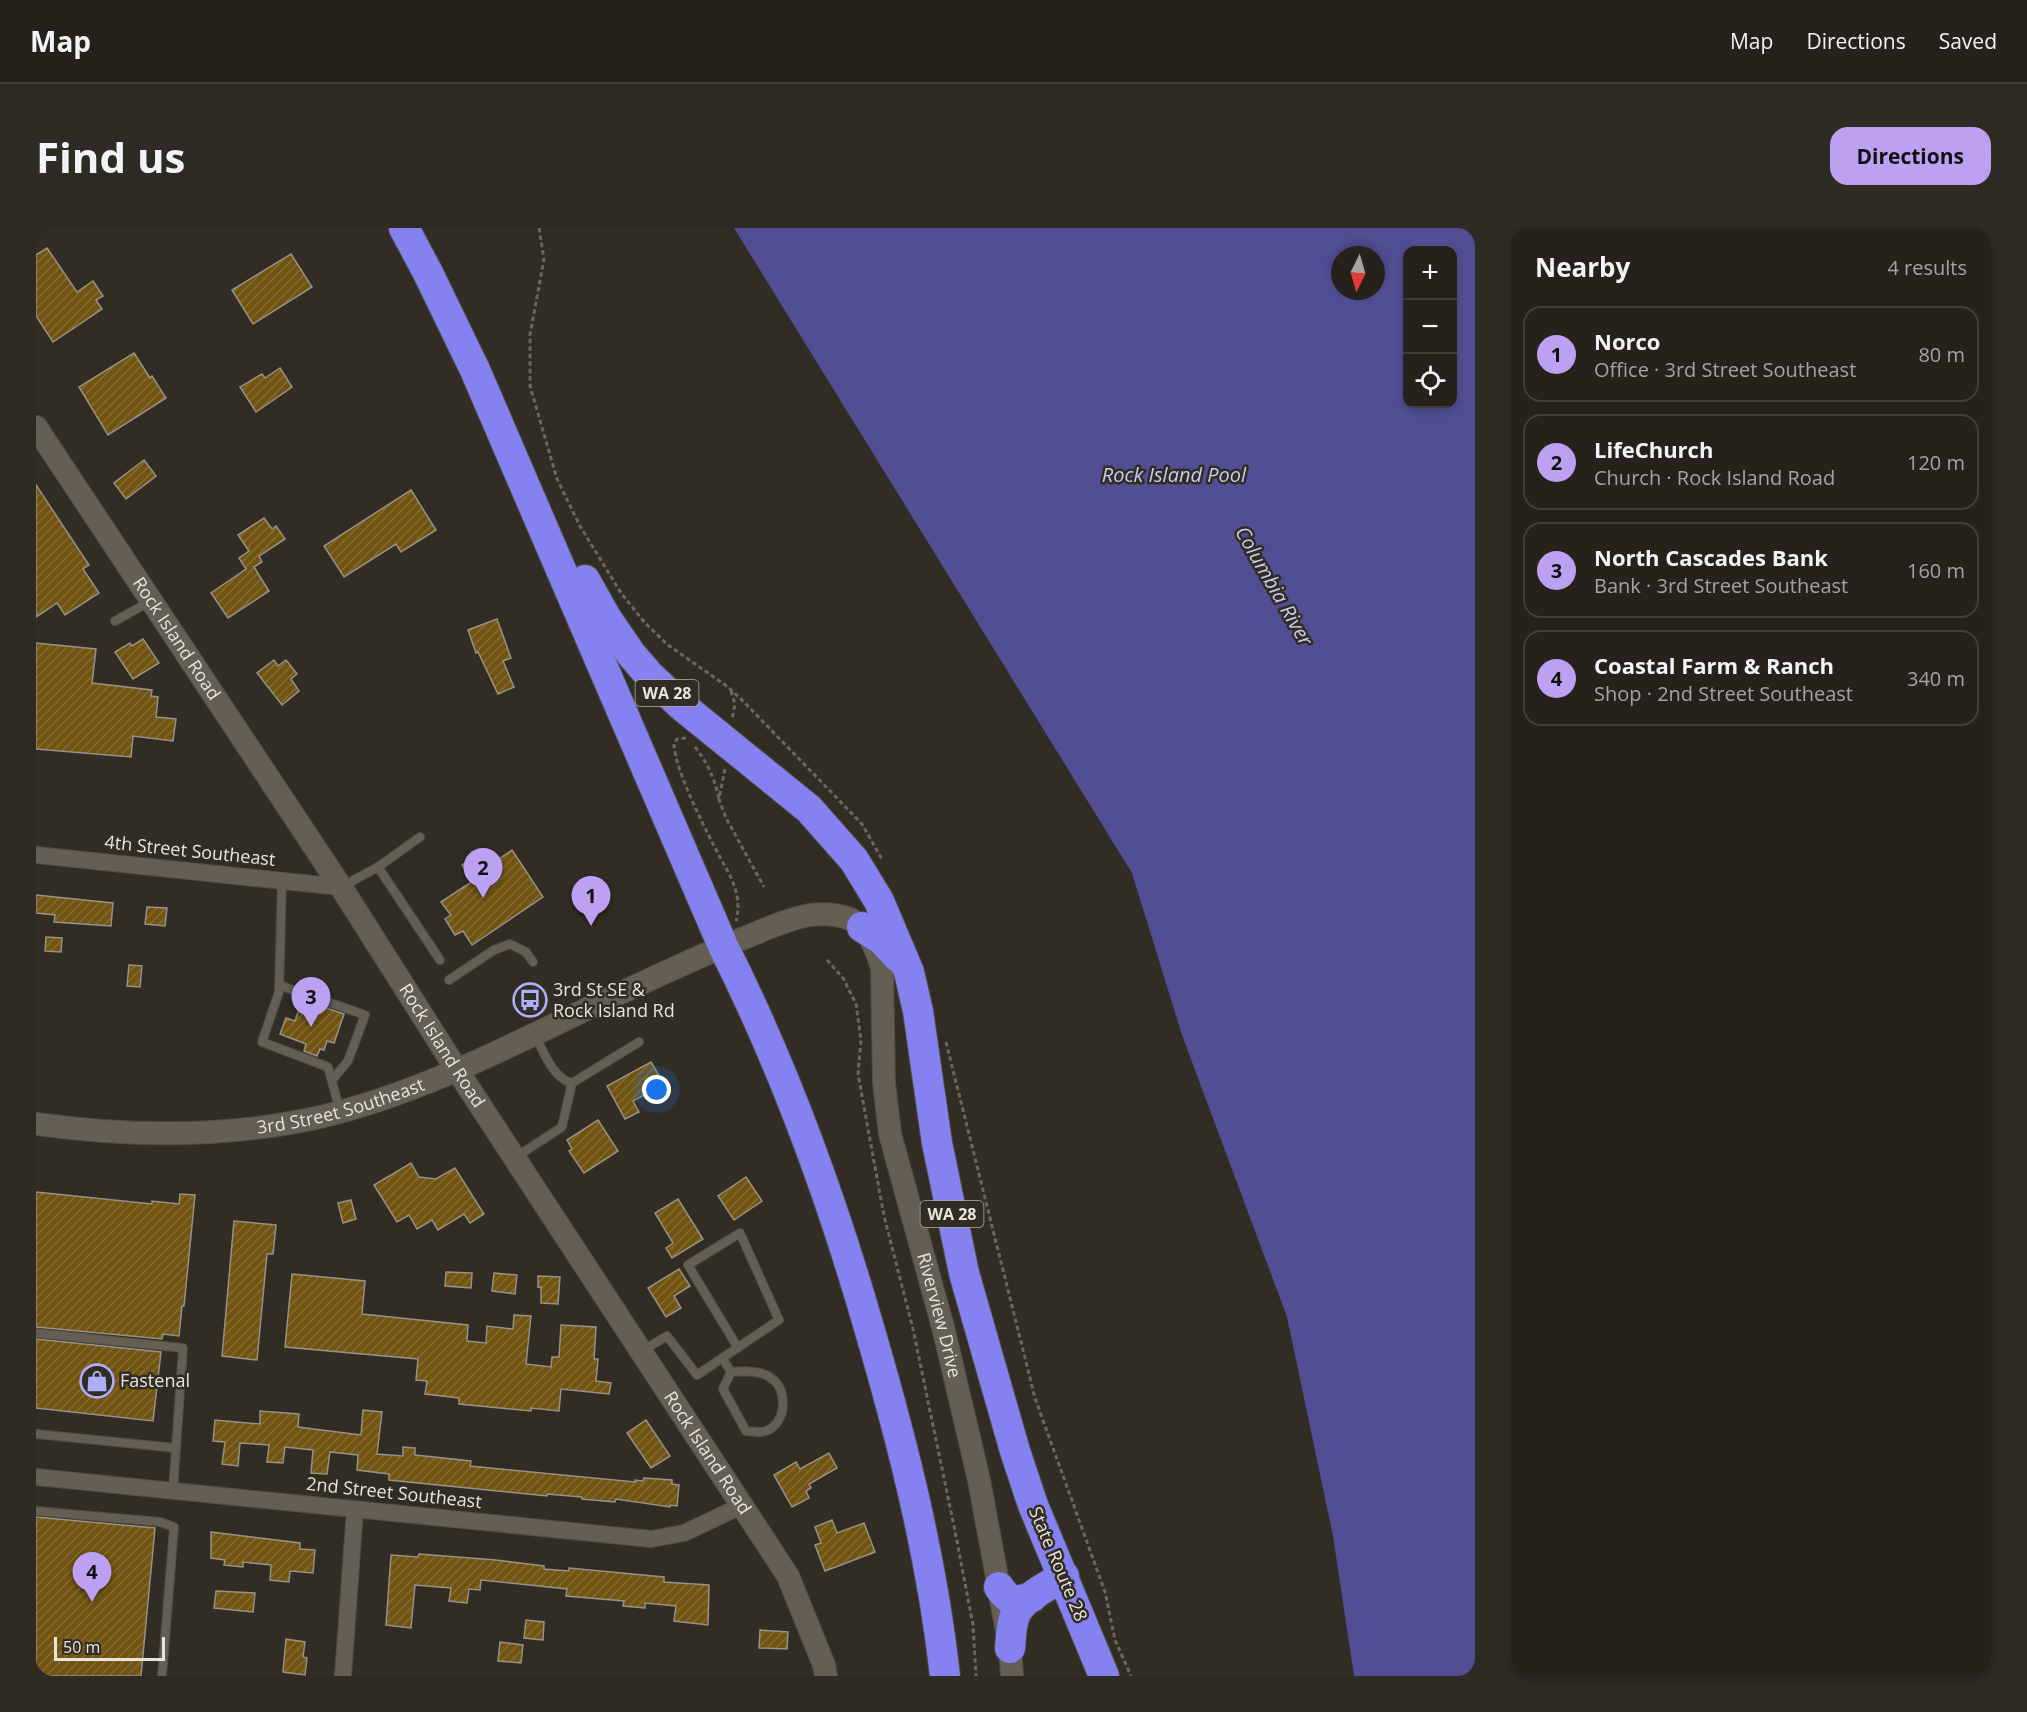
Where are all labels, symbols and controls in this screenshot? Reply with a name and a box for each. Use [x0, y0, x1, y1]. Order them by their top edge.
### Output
text: Map [30, 22, 91, 60]
text: Map [1730, 27, 1773, 55]
text: Directions [1806, 27, 1906, 55]
text: Saved [1939, 27, 1997, 55]
button: Directions [1830, 127, 1991, 185]
text: Find us [36, 128, 185, 185]
north arrow [1331, 246, 1385, 300]
map controls [1403, 246, 1457, 408]
button: + [1403, 246, 1457, 300]
text: Nearby [1535, 249, 1630, 285]
text: 4 results [1887, 254, 1967, 281]
button: − [1403, 300, 1457, 354]
text: Norco [1594, 326, 1660, 356]
text: 1 [1551, 341, 1562, 368]
text: 80 m [1918, 341, 1965, 368]
button: locate [1403, 354, 1457, 408]
text: Office · 3rd Street Southeast [1594, 356, 1856, 383]
text: LifeChurch [1594, 434, 1713, 464]
text: 2 [1551, 449, 1562, 476]
text: 120 m [1907, 449, 1965, 476]
water label: Rock Island Pool [1102, 461, 1247, 488]
text: Church · Rock Island Road [1594, 464, 1835, 491]
water label: Columbia River [1229, 521, 1320, 651]
text: North Cascades Bank [1594, 542, 1828, 572]
text: 3 [1551, 557, 1562, 584]
text: 160 m [1907, 557, 1965, 584]
street label: Rock Island Road [128, 572, 227, 704]
text: Bank · 3rd Street Southeast [1594, 572, 1848, 599]
text: Coastal Farm & Ranch [1594, 650, 1834, 680]
text: 4 [1551, 665, 1562, 692]
text: 340 m [1907, 665, 1965, 692]
road number: WA 28 [636, 680, 698, 706]
text: Shop · 2nd Street Southeast [1594, 680, 1853, 707]
street label: 4th Street Southeast [103, 829, 277, 871]
pin: 2 [464, 848, 502, 898]
pin: 1 [572, 876, 610, 926]
place label: 3rd St SE & Rock Island Rd [553, 977, 675, 1022]
pin: 3 [292, 978, 330, 1027]
street label: Rock Island Road [394, 979, 491, 1112]
bus stop icon: 3rd St SE & Rock Island Rd [512, 982, 548, 1018]
street label: 3rd Street Southeast [255, 1072, 428, 1139]
your location [642, 1075, 671, 1104]
road number: WA 28 [920, 1201, 984, 1227]
street label: Riverview Drive [912, 1250, 968, 1380]
shop icon: Fastenal [79, 1363, 115, 1399]
place label: Fastenal [120, 1368, 190, 1392]
street label: Rock Island Road [659, 1386, 757, 1518]
street label: 2nd Street Southeast [305, 1471, 483, 1513]
street label: State Route 28 [1024, 1503, 1094, 1625]
pin: 4 [72, 1552, 112, 1602]
scale bar [54, 1634, 165, 1662]
text: 50 m [63, 1636, 100, 1658]

